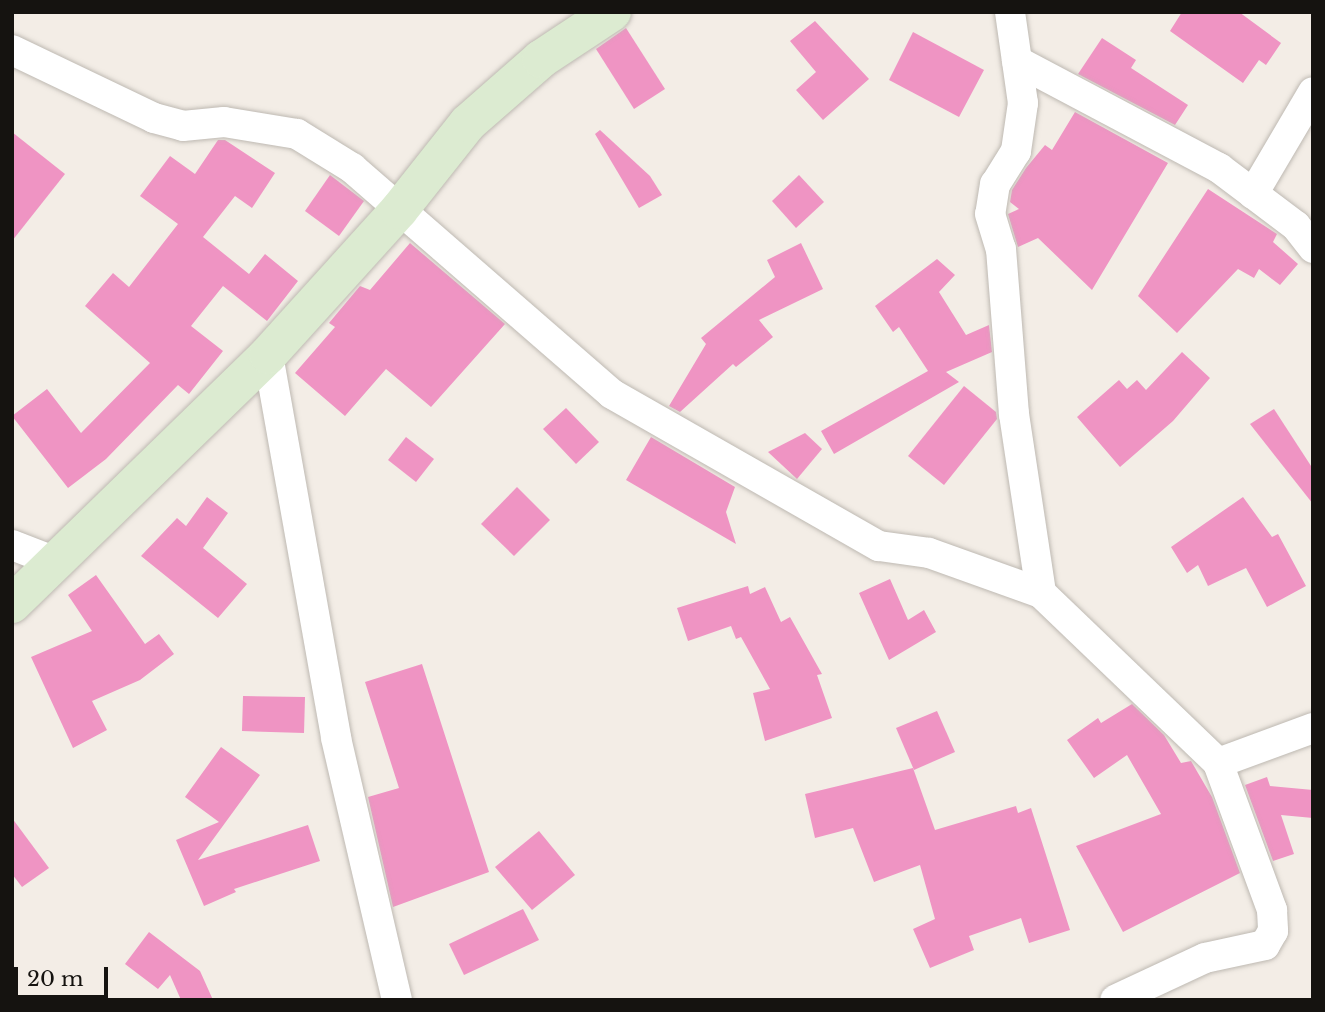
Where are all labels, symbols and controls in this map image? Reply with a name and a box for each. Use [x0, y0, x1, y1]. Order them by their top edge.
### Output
scale bar [18, 953, 112, 997]
text: 20 m [27, 966, 84, 992]

